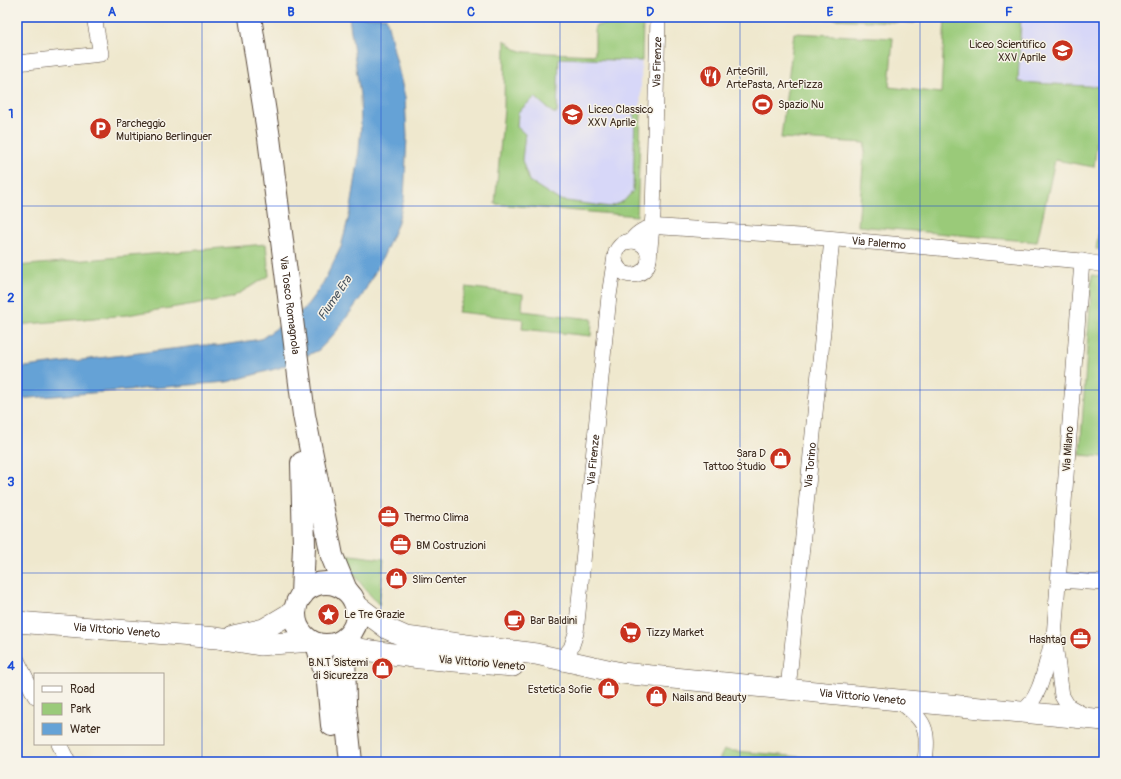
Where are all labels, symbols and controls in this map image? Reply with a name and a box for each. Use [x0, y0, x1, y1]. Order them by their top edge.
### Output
text: A [108, 4, 117, 20]
text: B [287, 4, 295, 20]
text: C [467, 4, 475, 20]
text: D [646, 4, 654, 20]
text: E [827, 4, 834, 20]
text: F [1005, 4, 1013, 20]
street label: Via Firenze [650, 36, 664, 88]
school or university icon: Liceo Scientifico XXV Aprile [1049, 37, 1075, 63]
place label: Liceo Scientifico XXV Aprile [969, 38, 1047, 64]
restaurant icon: ArteGrill, ArtePasta, ArtePizza [698, 64, 724, 90]
place label: ArteGrill, ArtePasta, ArtePizza [726, 65, 823, 91]
sports icon: Spazio Nu [750, 91, 776, 117]
place label: Spazio Nu [778, 98, 824, 111]
school or university icon: Liceo Classico XXV Aprile [559, 102, 585, 128]
place label: Liceo Classico XXV Aprile [588, 103, 653, 129]
text: 1 [8, 106, 14, 122]
parking icon: Parcheggio Multipiano Berlinguer [88, 116, 114, 142]
place label: Parcheggio Multipiano Berlinguer [116, 117, 212, 143]
street label: Via Palermo [851, 234, 907, 252]
street label: Via Tosco Romagnola [277, 255, 303, 355]
water label: Fiume Era [315, 272, 356, 323]
text: 2 [7, 290, 15, 306]
street label: Via Milano [1060, 426, 1076, 472]
street label: Via Firenze [584, 433, 602, 486]
street label: Via Torino [801, 442, 819, 488]
shop icon: Sara D Tattoo Studio [768, 446, 794, 472]
place label: Sara D Tattoo Studio [703, 447, 766, 473]
text: 3 [7, 474, 15, 490]
office icon: Thermo Clima [375, 504, 401, 530]
place label: Thermo Clima [404, 511, 469, 524]
office icon: BM Costruzioni [387, 532, 413, 558]
place label: BM Costruzioni [416, 539, 486, 552]
shop icon: Slim Center [384, 566, 410, 592]
place label: Slim Center [412, 573, 467, 586]
place icon: Le Tre Grazie [315, 601, 341, 627]
cafe icon: Bar Baldini [501, 607, 527, 633]
place label: Le Tre Grazie [344, 608, 405, 621]
place label: Bar Baldini [530, 614, 577, 627]
supermarket icon: Tizzy Market [618, 619, 644, 645]
street label: Via Vittorio Veneto [73, 620, 161, 640]
place label: Tizzy Market [646, 626, 705, 639]
office icon: Hashtag [1068, 626, 1094, 652]
place label: Hashtag [1029, 633, 1066, 646]
street label: Via Vittorio Veneto [438, 653, 526, 673]
shop icon: B.N.T Sistemi di Sicurezza [370, 655, 396, 681]
place label: B.N.T Sistemi di Sicurezza [308, 656, 368, 682]
text: 4 [7, 658, 15, 674]
legend [34, 673, 164, 745]
shop icon: Estetica Sofie [595, 676, 621, 702]
text: Road [70, 682, 95, 697]
place label: Estetica Sofie [528, 683, 593, 696]
shop icon: Nails and Beauty [643, 684, 669, 710]
street label: Via Vittorio Veneto [818, 686, 907, 707]
place label: Nails and Beauty [672, 691, 747, 704]
text: Park [70, 702, 91, 717]
text: Water [70, 722, 101, 737]

